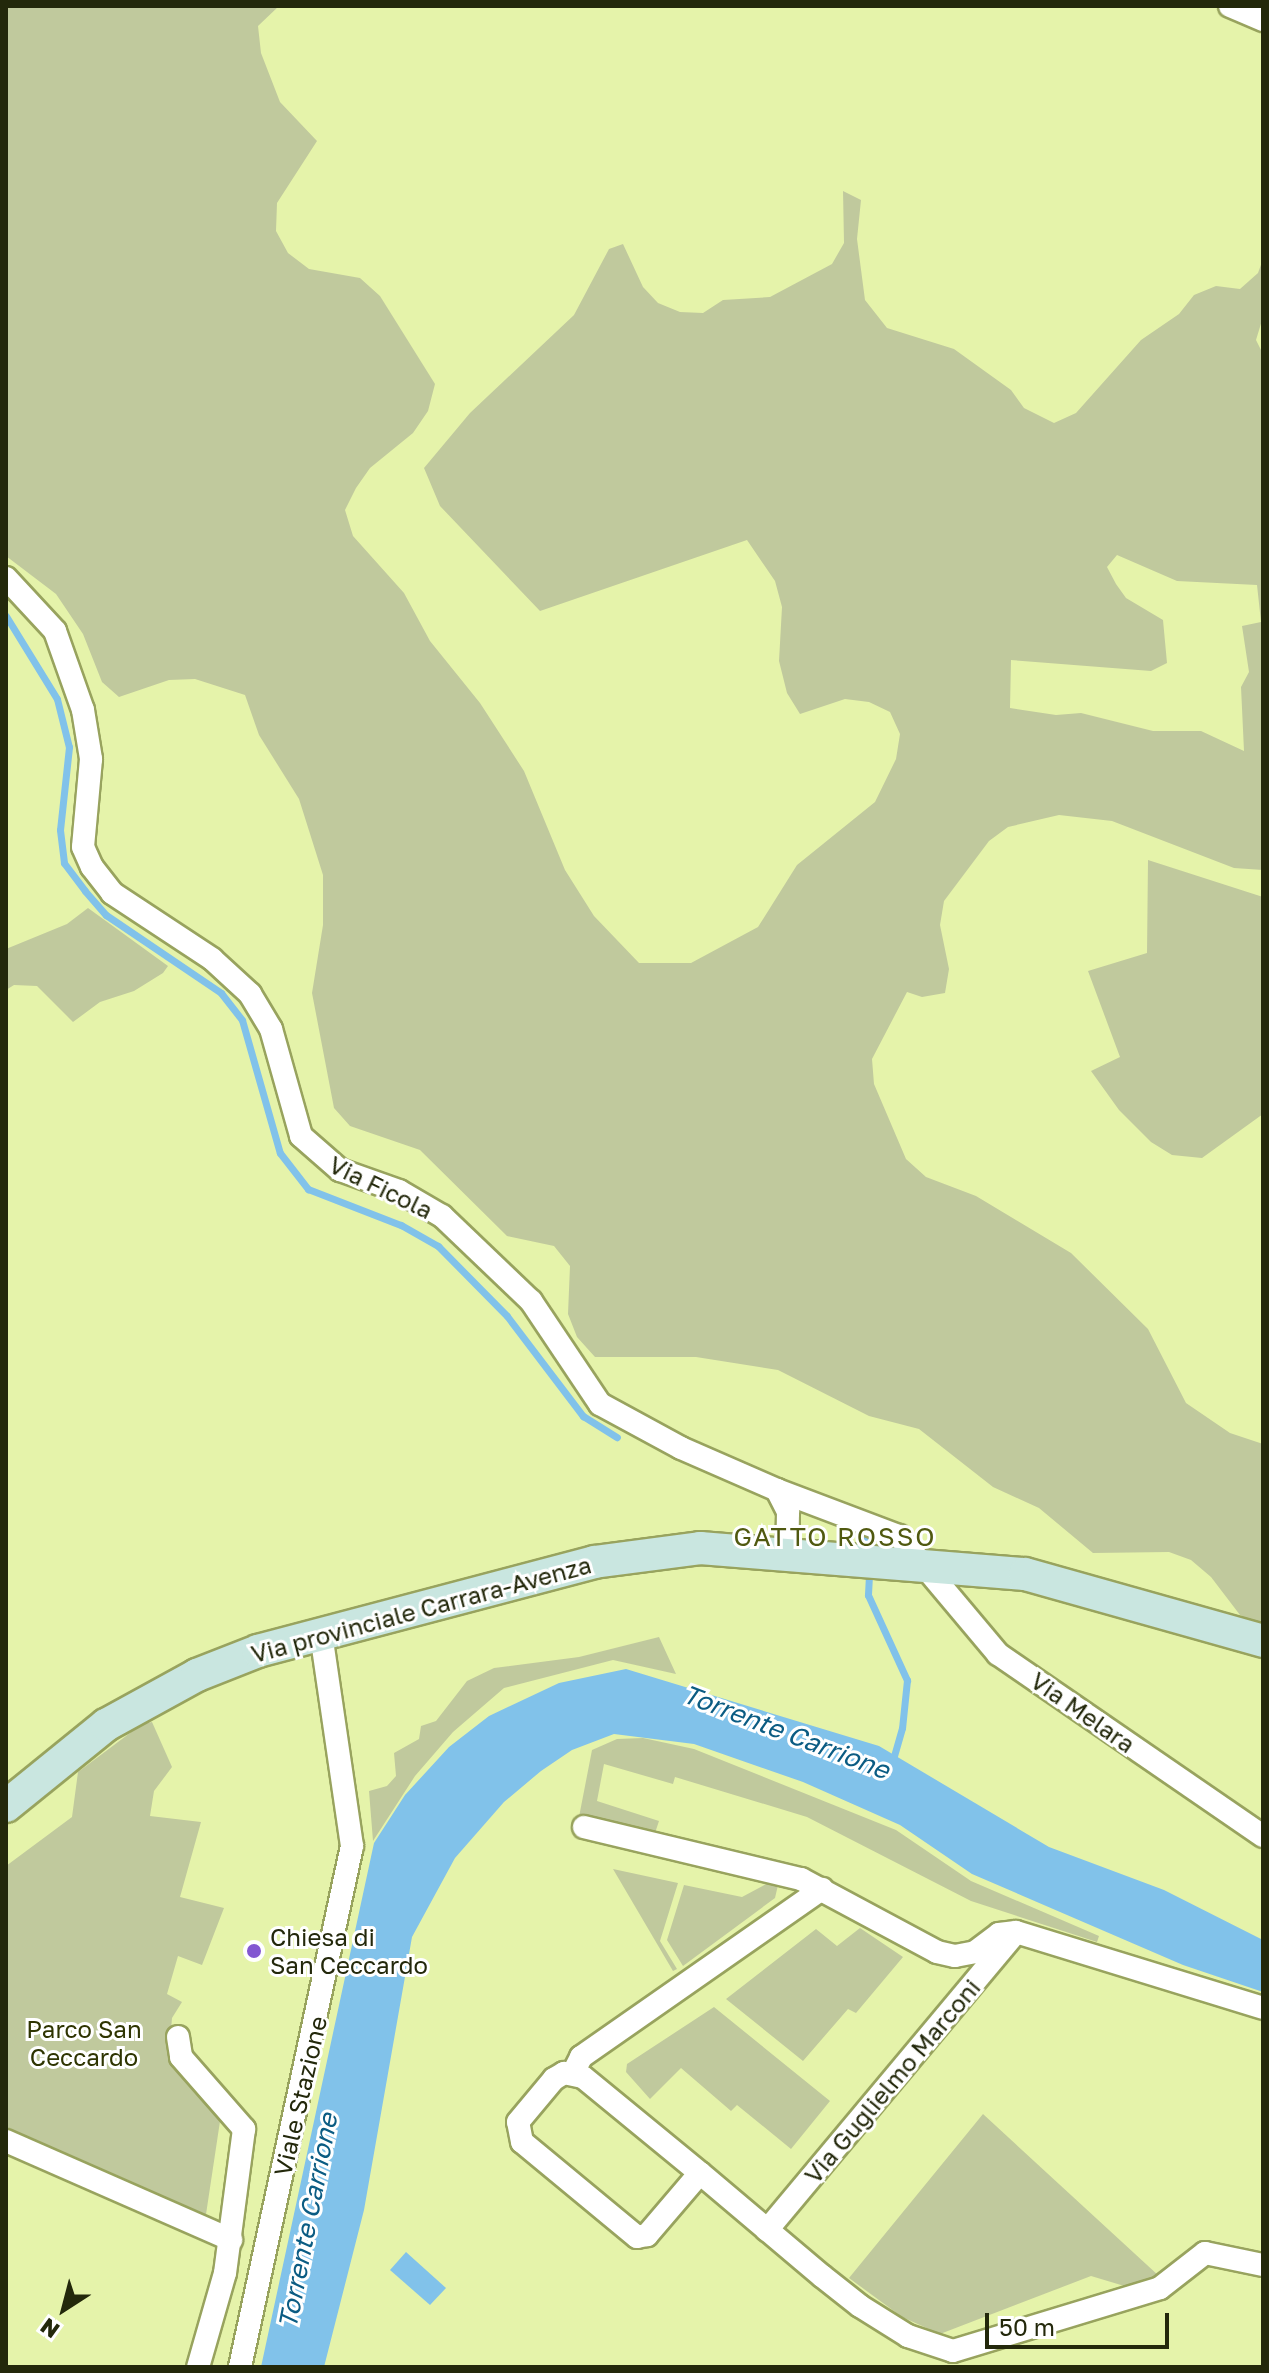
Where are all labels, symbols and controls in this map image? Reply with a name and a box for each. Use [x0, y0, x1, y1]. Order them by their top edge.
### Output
street label: Via Ficola [325, 1150, 437, 1224]
district label: GATTO ROSSO [733, 1521, 937, 1553]
street label: Via provinciale Carrara-Avenza [248, 1550, 594, 1668]
street label: Via Melara [1025, 1666, 1141, 1758]
water label: Torrente Carrione [678, 1678, 894, 1786]
place label: Chiesa di San Ceccardo [270, 1923, 428, 1979]
marker: Chiesa di San Ceccardo [245, 1942, 263, 1960]
street label: Via Guglielmo Marconi [798, 1973, 986, 2189]
street label: Viale Stazione [268, 2013, 332, 2179]
park label: Parco San Ceccardo [26, 2015, 142, 2071]
water label: Torrente Carrione [272, 2111, 344, 2331]
north arrow [24, 2269, 104, 2349]
scale bar [989, 2297, 1173, 2347]
text: 50 m [999, 2312, 1055, 2341]
text: N [35, 2313, 64, 2345]

